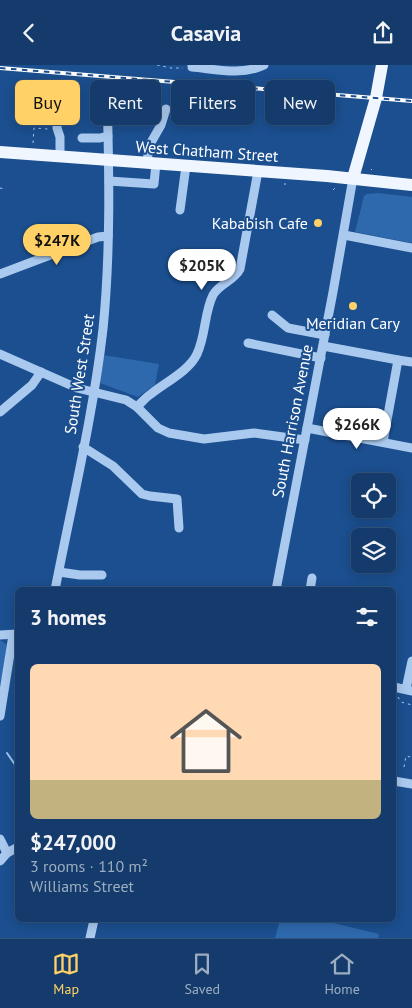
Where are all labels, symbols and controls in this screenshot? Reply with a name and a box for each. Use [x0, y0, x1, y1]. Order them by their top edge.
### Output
icon: back [15, 19, 43, 47]
text: Casavia [171, 19, 241, 47]
icon: share [369, 19, 397, 47]
chip: Buy [15, 80, 80, 125]
chip: Rent [90, 80, 161, 125]
chip: Filters [171, 80, 255, 125]
chip: New [265, 80, 335, 125]
street label: West Chatham Street [135, 136, 280, 166]
place label: Kababish Cafe [212, 213, 308, 233]
marker: Kababish Cafe [312, 217, 324, 229]
pin: $247K [22, 223, 92, 266]
text: $247K [34, 230, 80, 250]
pin: $205K [167, 249, 237, 291]
text: $205K [179, 255, 225, 275]
marker: Meridian Cary [347, 300, 359, 312]
street label: South West Street [60, 312, 98, 436]
place label: Meridian Cary [306, 313, 401, 333]
street label: South Harrison Avenue [267, 343, 317, 499]
pin: $266K [322, 407, 392, 450]
text: $266K [334, 414, 380, 434]
map controls [351, 473, 396, 573]
button: locate [351, 473, 396, 518]
button: layers [351, 528, 396, 573]
icon: filters [353, 603, 381, 631]
text: 3 homes [30, 604, 106, 631]
icon: home [161, 696, 251, 786]
text: $247,000 [30, 829, 116, 856]
text: 3 rooms · 110 m² [30, 856, 148, 876]
text: Williams Street [30, 876, 134, 896]
tab: Map [52, 950, 80, 998]
tab: Saved [184, 950, 220, 998]
tab: Home [324, 950, 360, 998]

